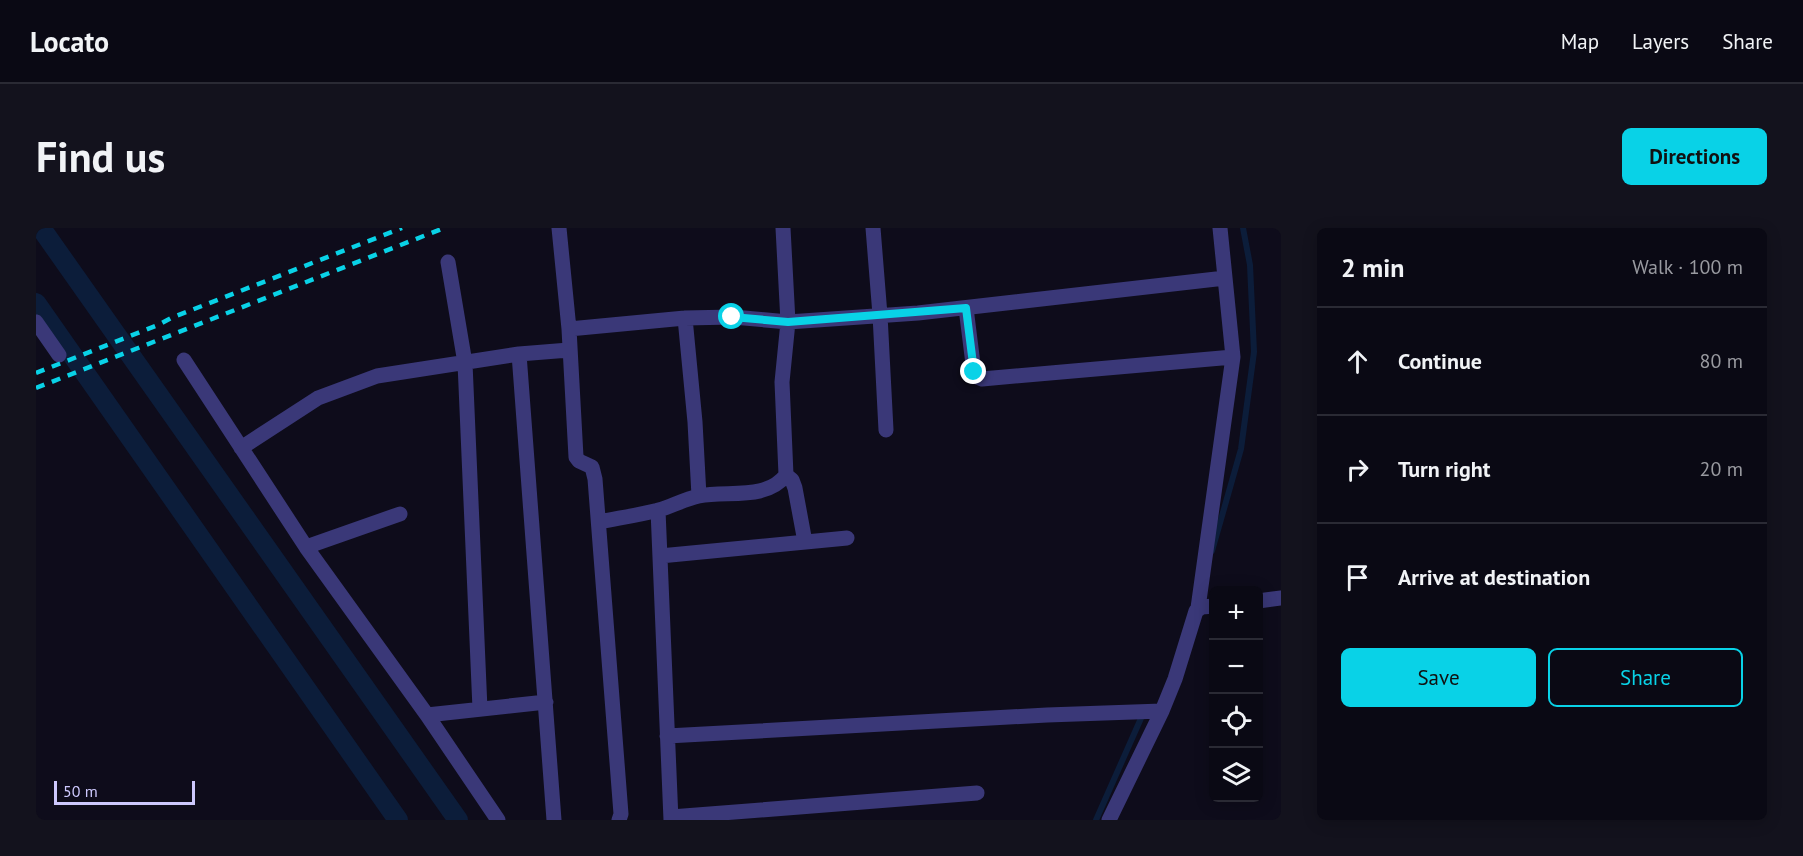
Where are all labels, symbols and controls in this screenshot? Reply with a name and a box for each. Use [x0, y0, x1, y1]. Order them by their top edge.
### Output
text: Locato [30, 23, 109, 60]
text: Map [1561, 28, 1599, 55]
text: Layers [1632, 28, 1689, 55]
text: Share [1722, 28, 1773, 55]
button: Directions [1622, 128, 1767, 185]
text: Find us [36, 129, 165, 184]
text: 2 min [1341, 251, 1404, 284]
text: Walk · 100 m [1632, 254, 1743, 280]
route start [718, 303, 744, 329]
icon: ahead [1341, 345, 1374, 378]
text: Continue [1398, 347, 1482, 375]
text: 80 m [1700, 348, 1743, 374]
route end [960, 358, 986, 384]
icon: right [1341, 453, 1374, 486]
text: Turn right [1398, 455, 1490, 483]
text: 20 m [1700, 456, 1743, 482]
icon: arrive [1341, 561, 1374, 594]
text: Arrive at destination [1398, 563, 1590, 591]
map controls [1209, 586, 1263, 802]
button: + [1209, 586, 1263, 640]
button: − [1209, 640, 1263, 694]
button: Save [1341, 648, 1536, 707]
button: Share [1548, 648, 1743, 707]
button: locate [1209, 694, 1263, 748]
button: layers [1209, 748, 1263, 802]
scale bar [54, 778, 195, 806]
text: 50 m [63, 781, 98, 801]

